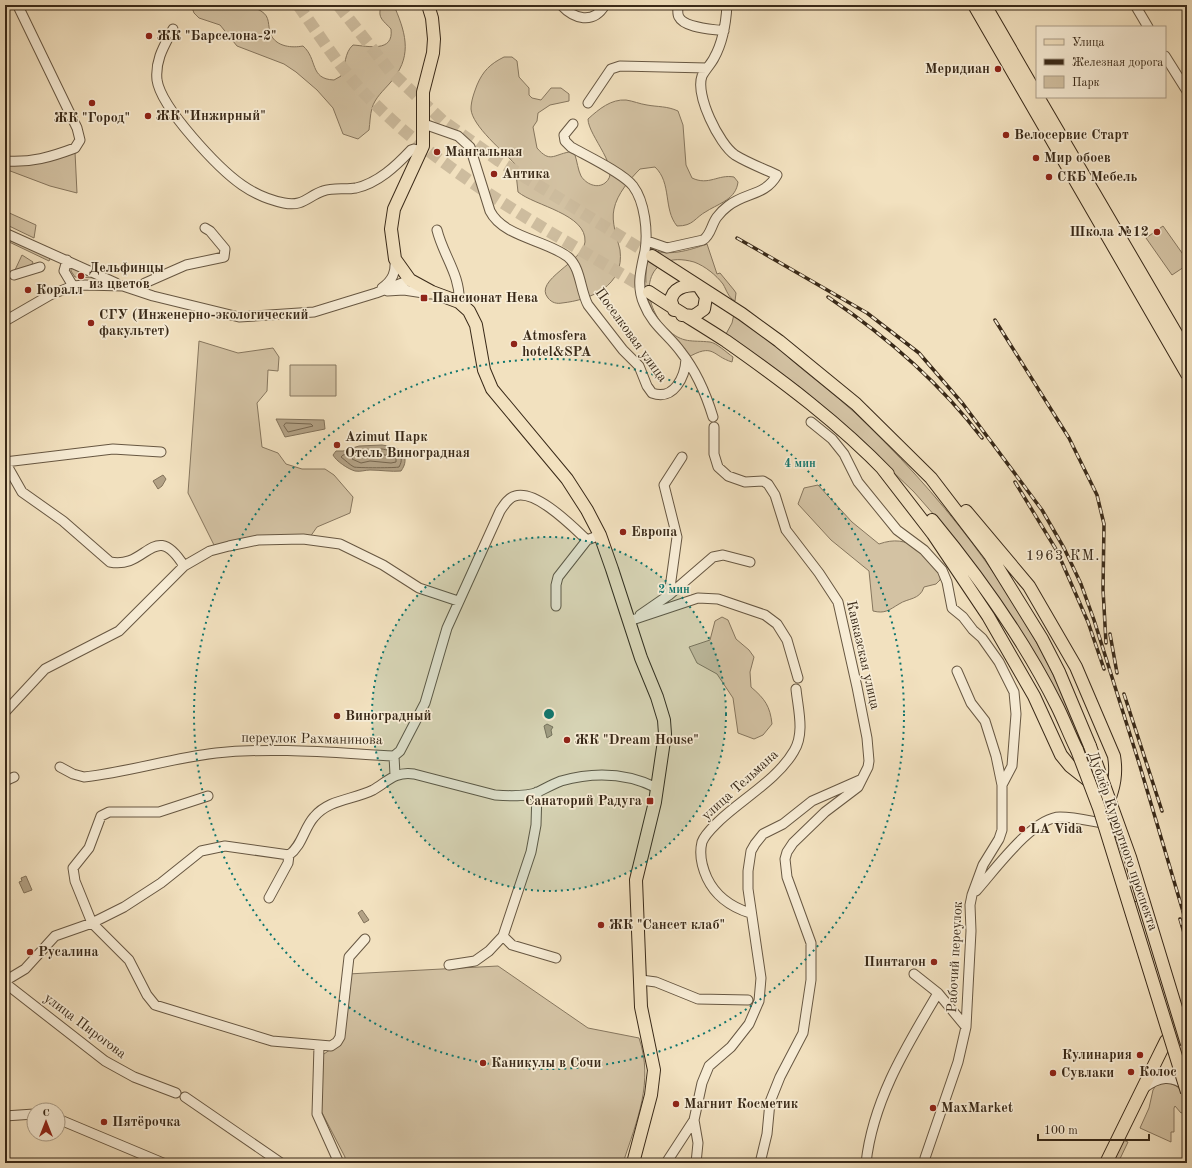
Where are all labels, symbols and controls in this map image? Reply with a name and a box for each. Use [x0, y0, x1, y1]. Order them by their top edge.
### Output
legend [1036, 26, 1166, 98]
place label: ЖК "Барселона-2" [157, 29, 277, 43]
marker: ЖК "Барселона-2" [144, 31, 154, 41]
text: Улица [1072, 37, 1105, 49]
text: Железная дорога [1072, 57, 1163, 69]
place label: Меридиан [925, 62, 990, 76]
marker: Меридиан [993, 64, 1003, 74]
text: Парк [1072, 77, 1100, 89]
marker: ЖК "Город" [87, 98, 97, 108]
place label: ЖК "Инжирный" [156, 109, 266, 123]
place label: ЖК "Город" [54, 111, 130, 125]
marker: ЖК "Инжирный" [143, 111, 153, 121]
place label: Велосервис Старт [1014, 128, 1129, 142]
marker: Велосервис Старт [1001, 130, 1011, 140]
place label: Мангальная [445, 145, 522, 159]
marker: Мангальная [432, 147, 442, 157]
place label: Мир обоев [1044, 151, 1111, 165]
marker: Мир обоев [1031, 153, 1041, 163]
place label: Антика [502, 167, 550, 181]
marker: Антика [489, 169, 499, 179]
place label: СКБ Мебель [1057, 170, 1137, 184]
marker: СКБ Мебель [1044, 172, 1054, 182]
place label: Школа №12 [1070, 225, 1149, 239]
marker: Школа №12 [1152, 227, 1162, 237]
place label: Дельфинцы из цветов [89, 261, 164, 291]
marker: Дельфинцы из цветов [76, 271, 86, 281]
place label: Коралл [36, 283, 83, 297]
marker: Коралл [23, 285, 33, 295]
street label: Поселковая улица [592, 285, 670, 385]
place label: Пансионат Нева [432, 291, 538, 305]
marker: Пансионат Нева [419, 293, 429, 303]
place label: СГУ (Инженерно-экологический факультет) [99, 308, 308, 339]
marker: СГУ (Инженерно-экологический факультет) [86, 318, 96, 328]
place label: Atmosfera hotel&SPA [522, 329, 592, 359]
marker: Atmosfera hotel&SPA [509, 339, 519, 349]
place label: Azimut Парк Отель Виноградная [345, 430, 470, 460]
marker: Azimut Парк Отель Виноградная [332, 440, 342, 450]
text: 4 мин [784, 458, 816, 470]
place label: Европа [631, 525, 677, 539]
marker: Европа [618, 527, 628, 537]
district label: 1963 КМ. [1026, 549, 1100, 564]
text: 2 мин [658, 584, 690, 596]
street label: Кавказская улица [844, 599, 882, 711]
centre of rings [542, 707, 556, 721]
place label: Виноградный [345, 709, 432, 723]
marker: Виноградный [332, 711, 342, 721]
street label: переулок Рахманинова [241, 731, 383, 747]
place label: ЖК "Dream House" [575, 733, 699, 747]
marker: ЖК "Dream House" [562, 735, 572, 745]
street label: улица Тельмана [699, 747, 781, 823]
street label: Дублёр Курортного проспекта [1086, 750, 1160, 932]
place label: Санаторий Радуга [525, 794, 642, 808]
marker: Санаторий Радуга [645, 796, 655, 806]
place label: LA Vida [1030, 822, 1083, 836]
marker: LA Vida [1017, 824, 1027, 834]
street label: Рабочий переулок [945, 901, 965, 1013]
place label: ЖК "Сансет клаб" [609, 918, 725, 932]
marker: ЖК "Сансет клаб" [596, 920, 606, 930]
place label: Русалина [38, 945, 99, 959]
marker: Русалина [25, 947, 35, 957]
place label: Пинтагон [864, 955, 926, 969]
marker: Пинтагон [929, 957, 939, 967]
street label: улица Пирогова [41, 991, 129, 1061]
place label: Кулинария [1062, 1048, 1132, 1062]
marker: Кулинария [1135, 1050, 1145, 1060]
place label: Каникулы в Сочи [491, 1056, 602, 1070]
marker: Каникулы в Сочи [478, 1058, 488, 1068]
place label: Колос [1139, 1065, 1177, 1079]
place label: Сувлаки [1061, 1066, 1114, 1080]
marker: Колос [1126, 1067, 1136, 1077]
marker: Сувлаки [1048, 1068, 1058, 1078]
place label: Магнит Косметик [684, 1097, 799, 1111]
marker: Магнит Косметик [671, 1099, 681, 1109]
place label: MaxMarket [941, 1101, 1013, 1115]
north arrow [26, 1102, 66, 1142]
marker: MaxMarket [928, 1103, 938, 1113]
text: С [42, 1108, 50, 1119]
place label: Пятёрочка [112, 1115, 181, 1129]
scale bar [1038, 1116, 1149, 1142]
marker: Пятёрочка [99, 1117, 109, 1127]
text: 100 m [1044, 1125, 1078, 1137]

